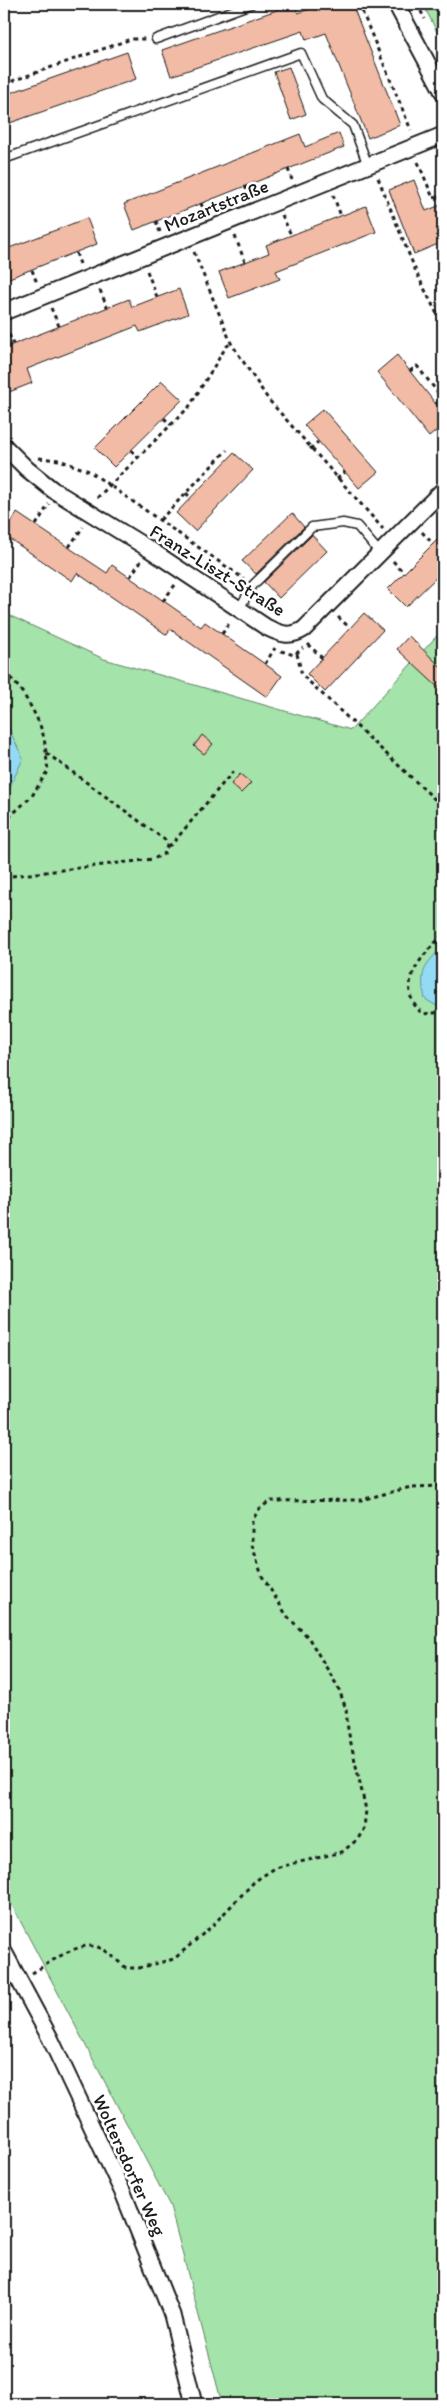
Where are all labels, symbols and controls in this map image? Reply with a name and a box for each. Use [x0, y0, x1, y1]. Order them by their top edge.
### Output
street label: Mozartstraße [161, 174, 272, 237]
street label: Franz-Liszt-Straße [146, 519, 290, 621]
street label: Woltersdorfer Weg [88, 2091, 171, 2240]

